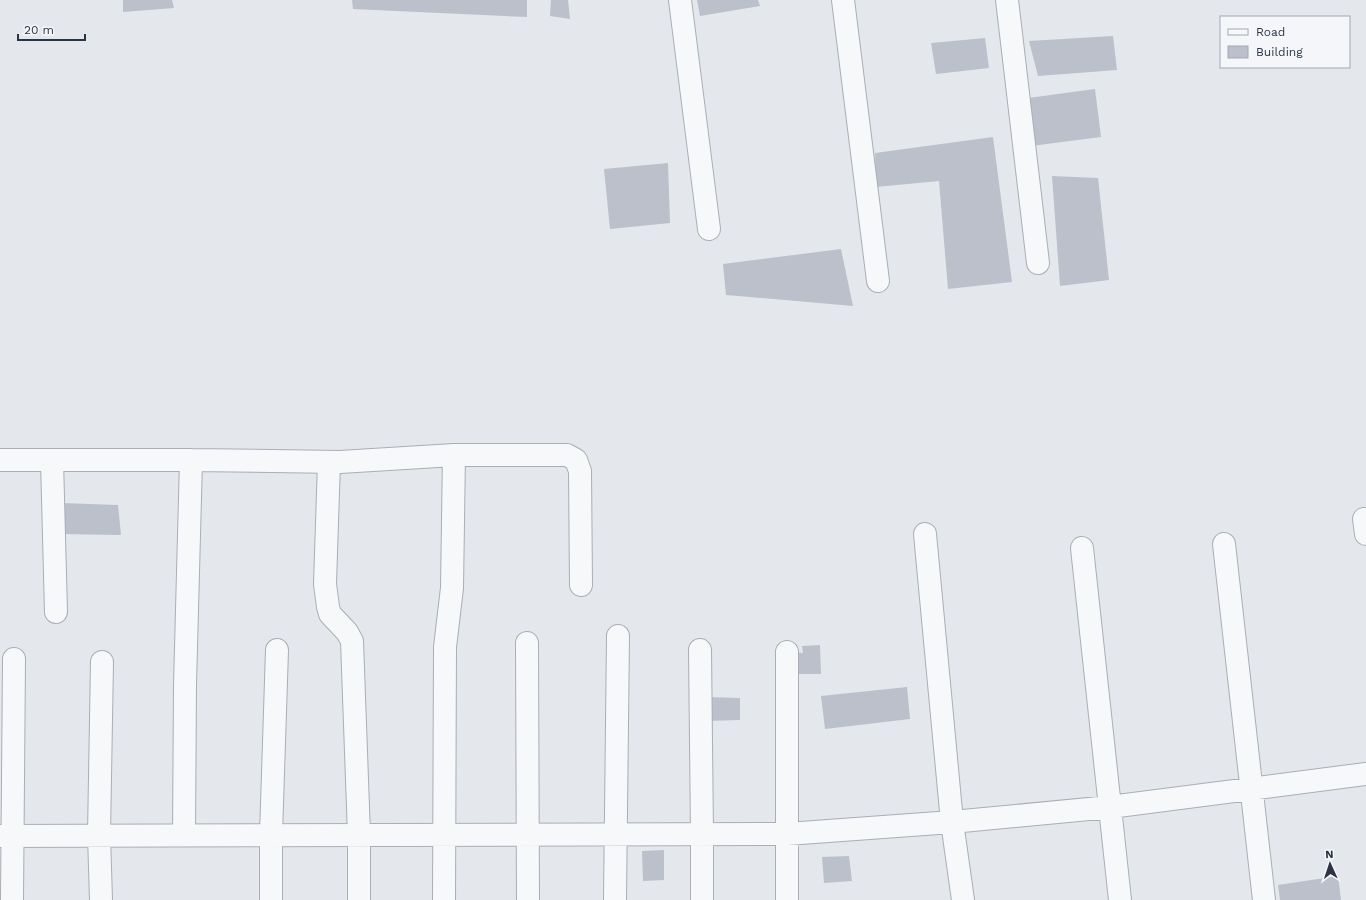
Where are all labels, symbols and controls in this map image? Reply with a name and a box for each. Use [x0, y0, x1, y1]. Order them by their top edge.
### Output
scale bar [18, 16, 85, 42]
legend [1220, 16, 1350, 68]
text: 20 m [24, 23, 54, 37]
text: Road [1256, 25, 1285, 39]
text: Building [1256, 45, 1303, 59]
north arrow [1310, 844, 1350, 884]
text: N [1325, 848, 1334, 861]

